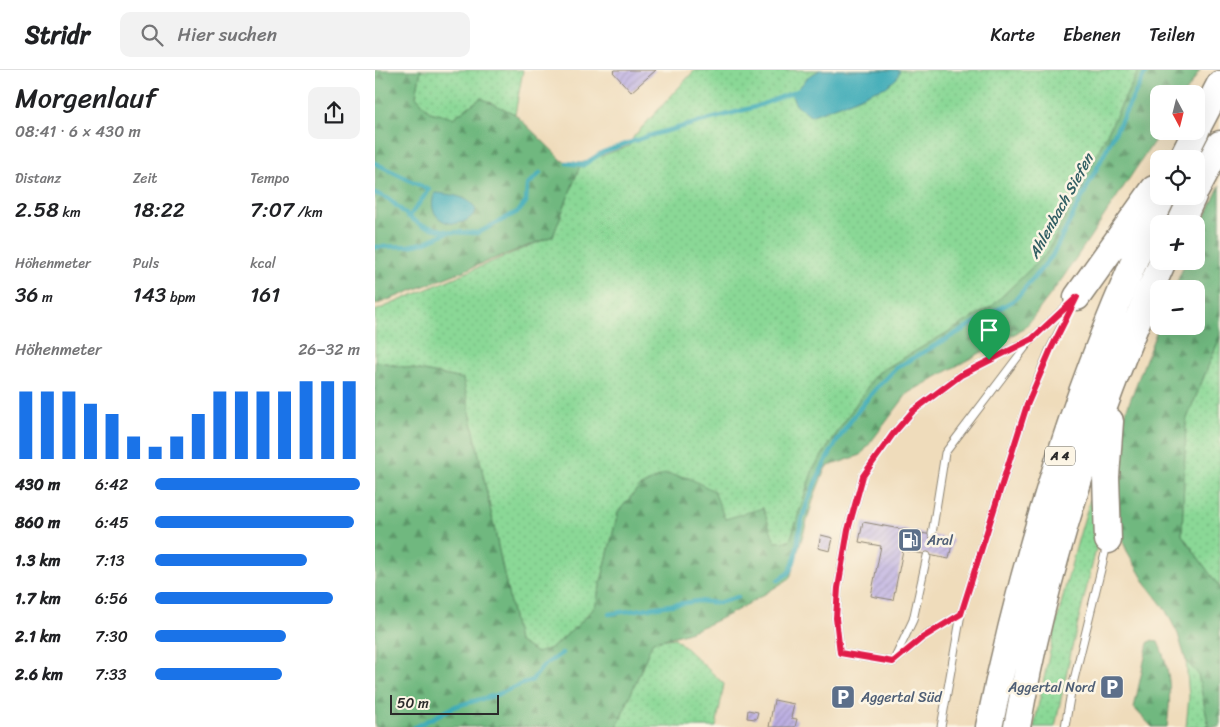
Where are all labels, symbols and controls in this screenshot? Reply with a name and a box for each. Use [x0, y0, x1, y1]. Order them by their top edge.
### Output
search box [120, 12, 470, 57]
text: Stridr [25, 14, 90, 56]
text: Hier suchen [178, 18, 277, 51]
text: Karte [991, 19, 1035, 51]
text: Ebenen [1063, 19, 1121, 51]
text: Teilen [1149, 19, 1195, 51]
icon: search [138, 21, 166, 49]
text: Morgenlauf [15, 73, 157, 122]
north arrow [1150, 85, 1205, 140]
map controls [1150, 85, 1205, 335]
button: share [308, 87, 360, 139]
text: 08:41 · 6 × 430 m [15, 117, 141, 146]
water label: Ahlenbach Siefen [1021, 147, 1102, 264]
button: locate [1150, 150, 1205, 205]
text: Distanz [15, 166, 61, 191]
text: Zeit [133, 166, 157, 191]
text: Tempo [250, 166, 289, 191]
text: 2.58 [15, 191, 59, 229]
text: 18:22 [133, 191, 185, 229]
text: 7:07 [250, 191, 294, 229]
text: km [59, 200, 81, 225]
text: /km [294, 200, 323, 225]
button: + [1150, 215, 1205, 270]
text: Höhenmeter [15, 251, 91, 276]
text: Puls [133, 251, 159, 276]
text: kcal [250, 251, 276, 276]
text: 36 [15, 276, 38, 314]
text: 143 [133, 276, 166, 314]
text: 161 [250, 276, 280, 314]
button: − [1150, 280, 1205, 335]
text: m [38, 285, 53, 310]
text: bpm [166, 285, 196, 310]
pin [968, 309, 1010, 360]
icon: arrive [975, 316, 1003, 344]
text: Höhenmeter [15, 335, 101, 364]
text: 26–32 m [298, 335, 360, 364]
road number: A 4 [1045, 446, 1075, 466]
text: 430 m [15, 470, 60, 499]
text: 6:42 [95, 470, 128, 499]
text: 860 m [15, 508, 60, 537]
text: 6:45 [95, 508, 129, 537]
fuel station icon: Aral [897, 527, 923, 553]
place label: Aral [926, 528, 954, 553]
text: 1.3 km [15, 546, 60, 575]
text: 7:13 [95, 546, 125, 575]
text: 1.7 km [15, 584, 61, 613]
text: 6:56 [95, 584, 128, 613]
text: 2.1 km [15, 622, 61, 651]
text: 7:30 [95, 622, 128, 651]
text: 2.6 km [15, 660, 63, 689]
text: 7:33 [95, 660, 127, 689]
parking icon: Aggertal Nord [1099, 674, 1125, 700]
place label: Aggertal Nord [1007, 675, 1097, 700]
parking icon: Aggertal Süd [830, 684, 856, 710]
place label: Aggertal Süd [860, 685, 943, 710]
text: 50 m [397, 691, 429, 716]
scale bar [390, 692, 499, 715]

